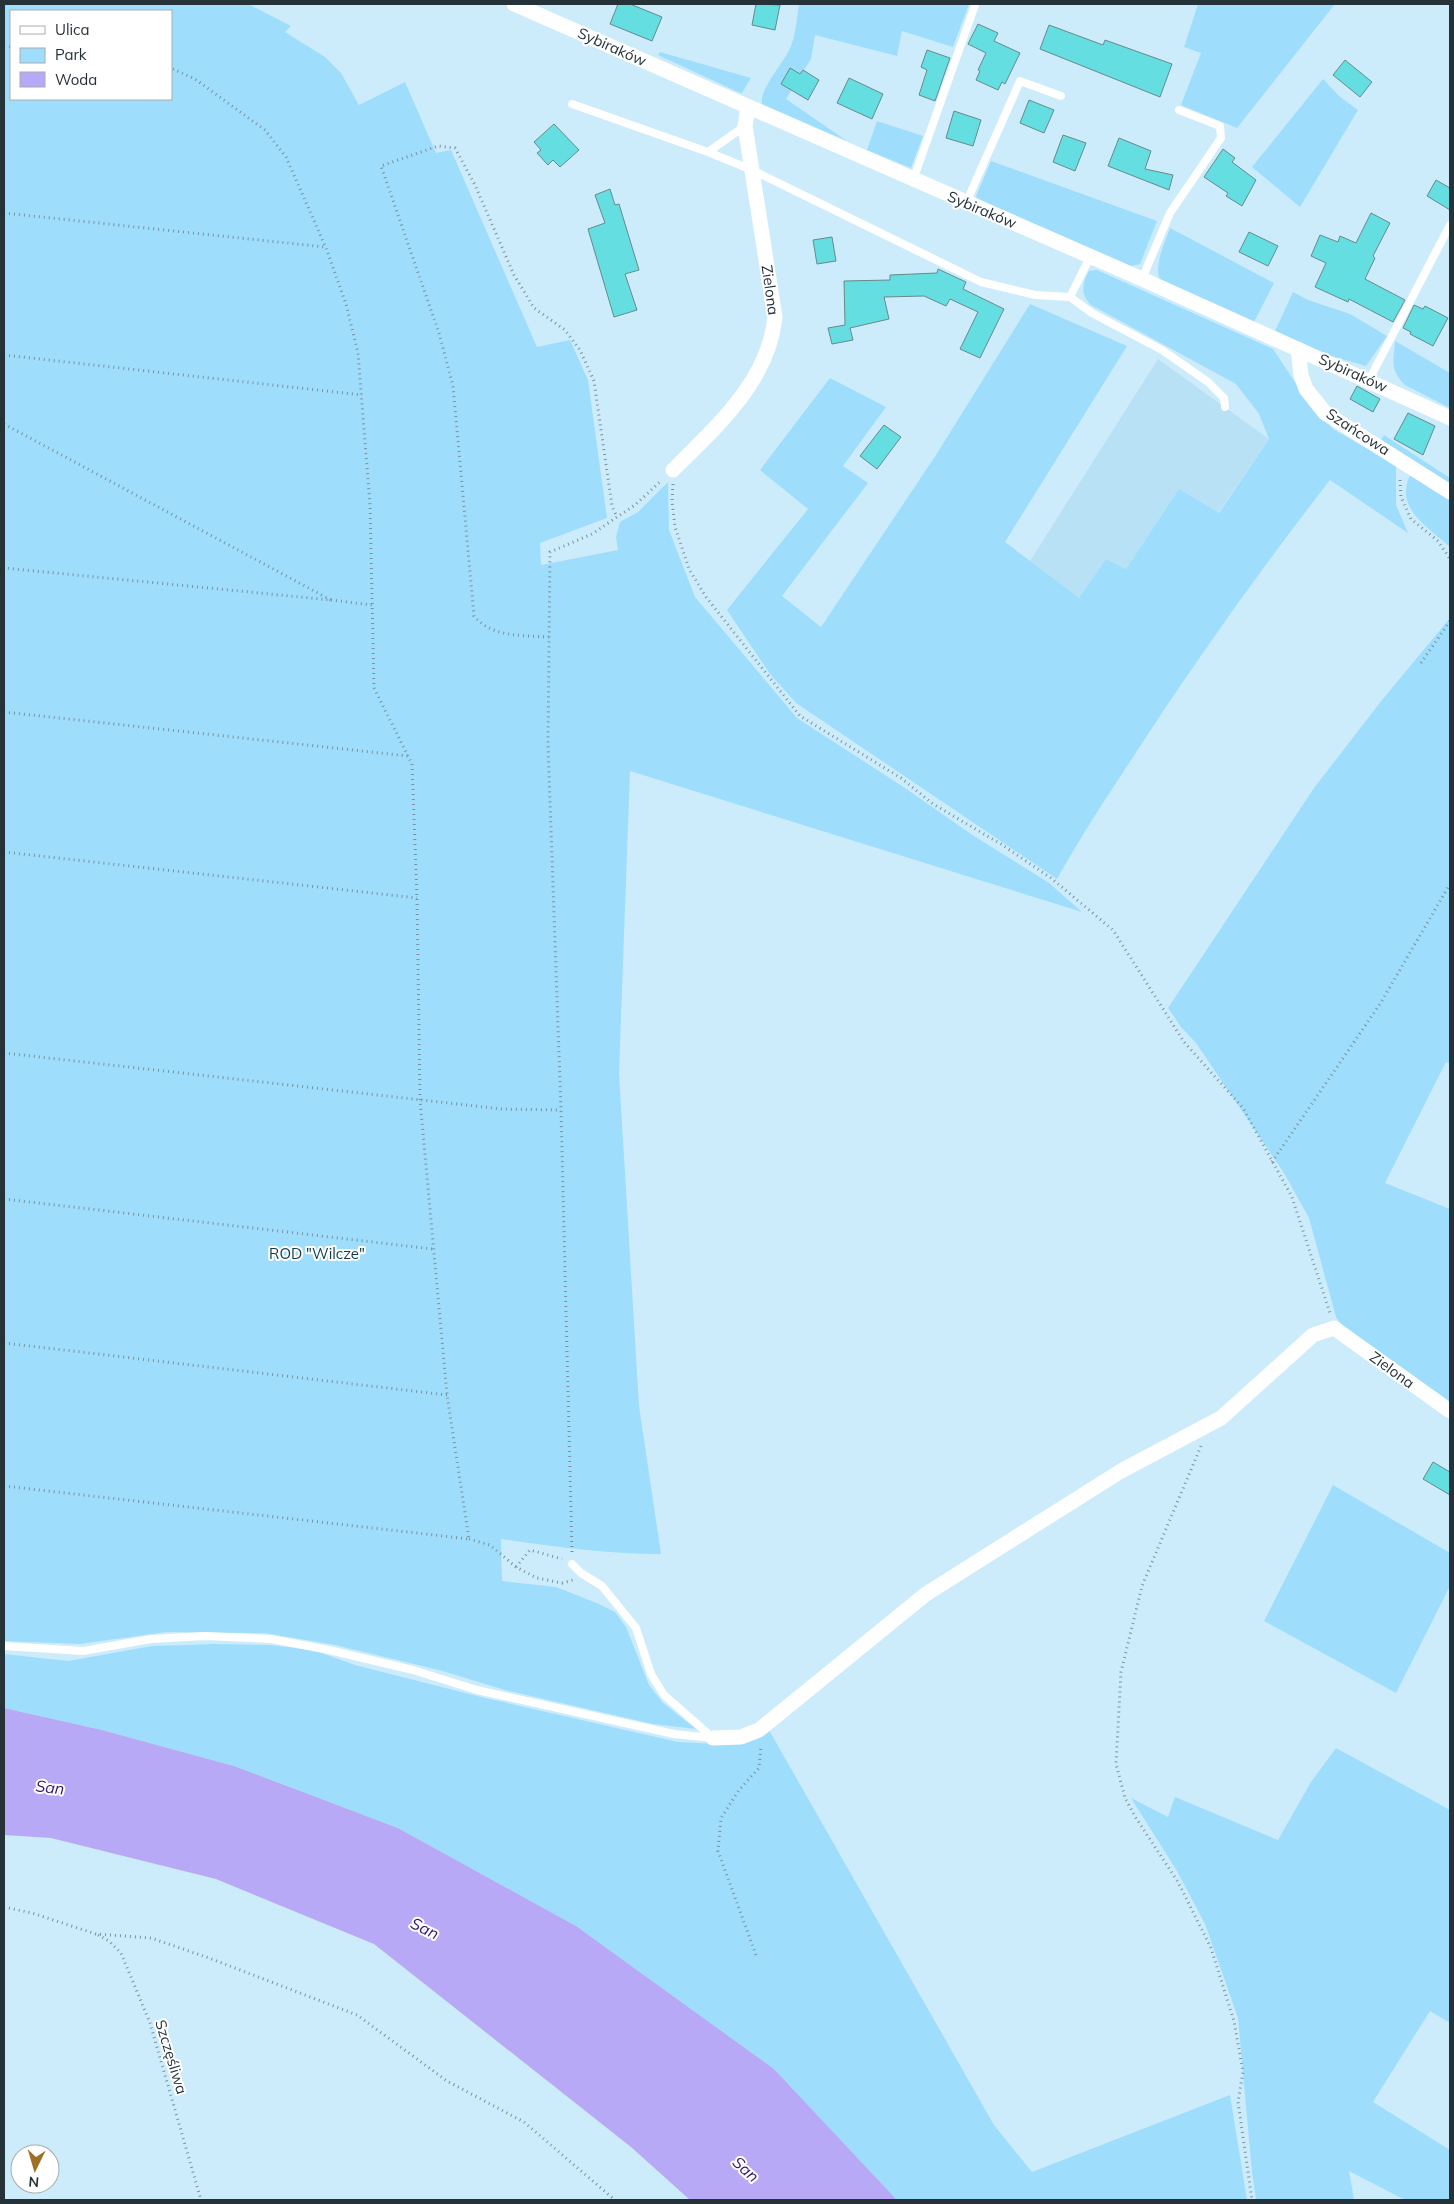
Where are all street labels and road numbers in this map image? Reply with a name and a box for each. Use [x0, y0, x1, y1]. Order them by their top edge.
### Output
street label: Sybiraków [575, 23, 649, 70]
street label: Sybiraków [945, 186, 1020, 233]
street label: Zielona [758, 264, 783, 316]
street label: Sybiraków [1316, 349, 1390, 396]
street label: Szańcowa [1323, 404, 1394, 459]
street label: Zielona [1366, 1347, 1418, 1392]
street label: Szczęśliwa [151, 2017, 192, 2096]

